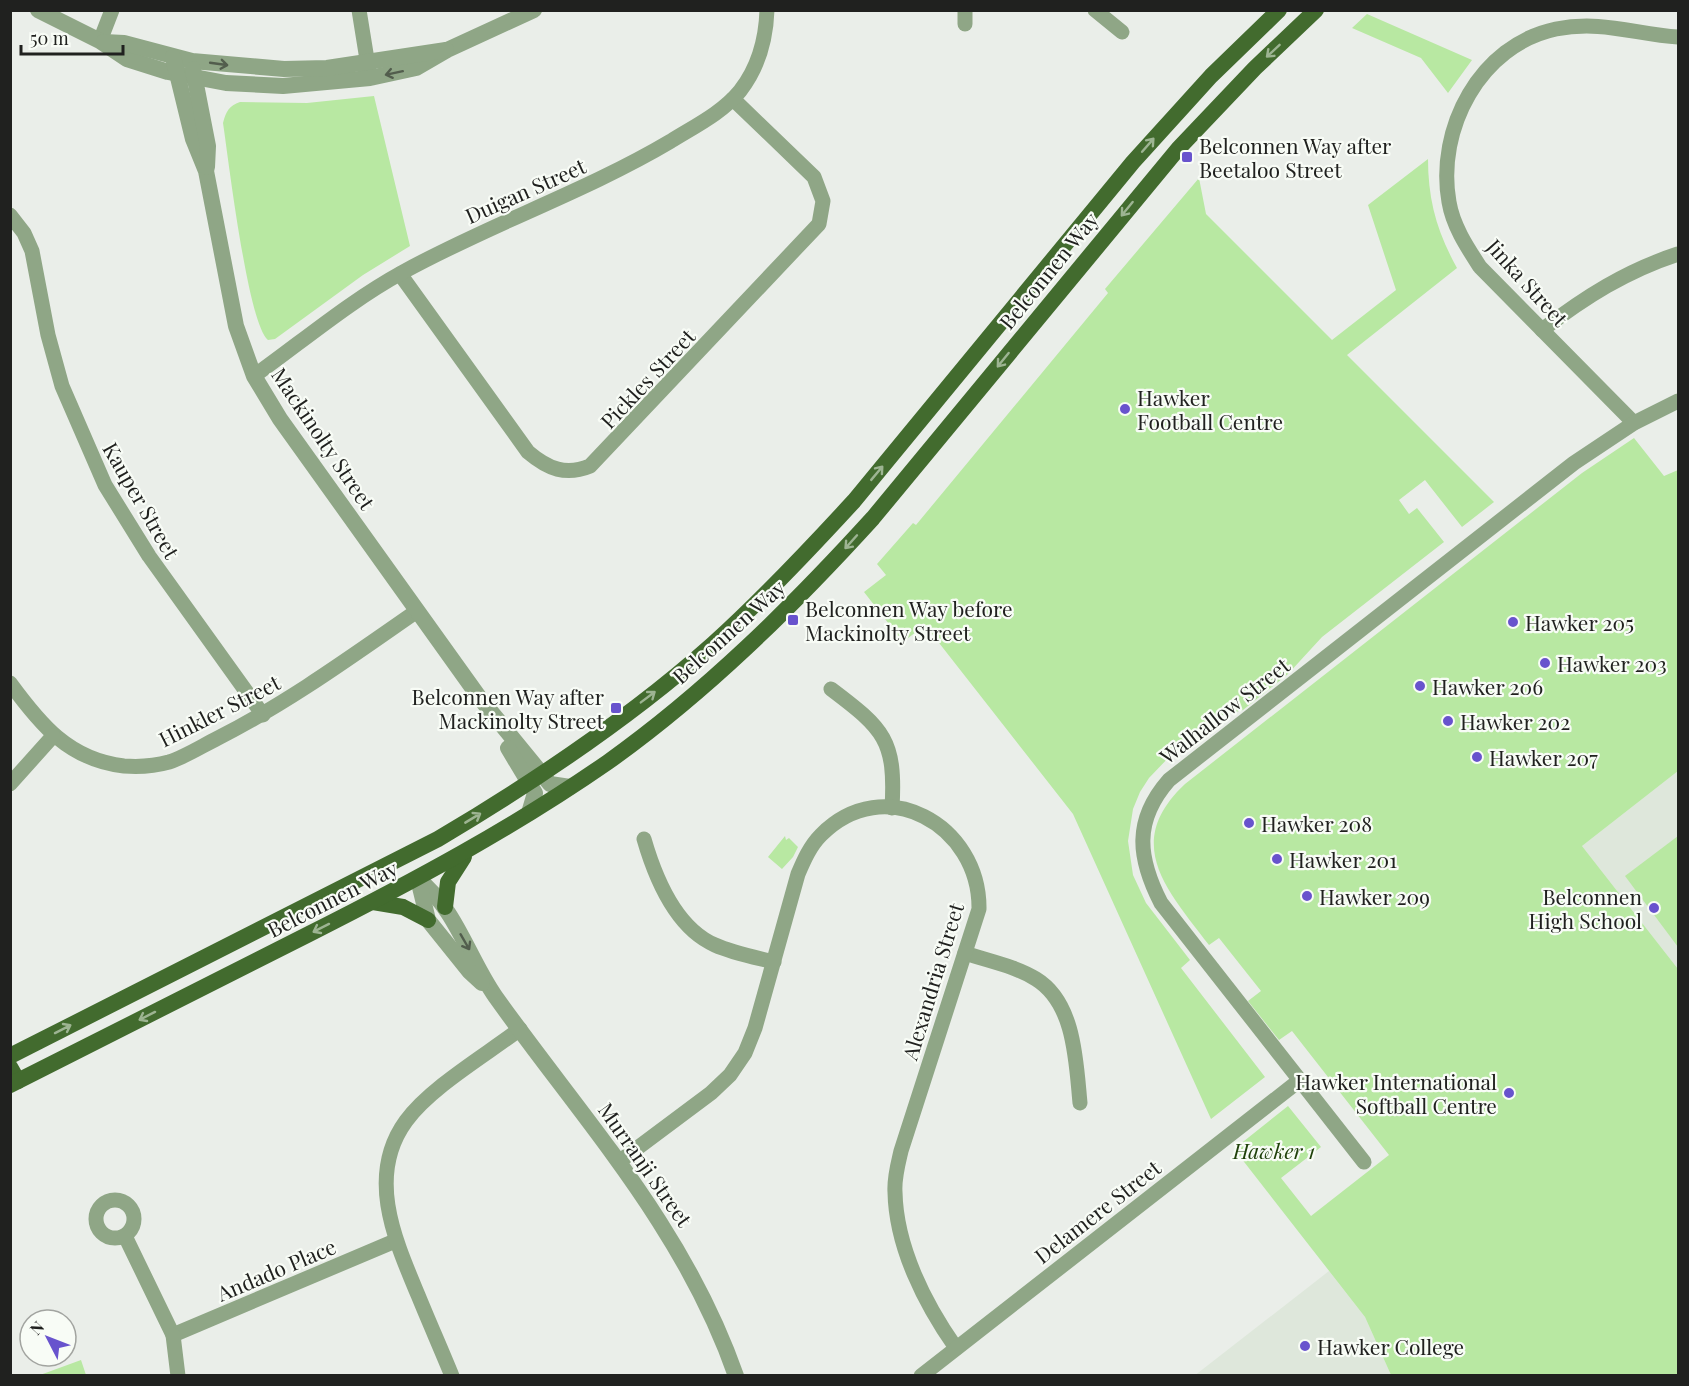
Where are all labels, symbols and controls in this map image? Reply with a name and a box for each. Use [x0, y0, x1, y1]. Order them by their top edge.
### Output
scale bar [21, 18, 123, 56]
text: 50 m [30, 26, 69, 50]
one-way arrow [1266, 43, 1281, 58]
one-way arrow [208, 59, 228, 70]
one-way arrow [384, 68, 404, 79]
place label: Belconnen Way after Beetaloo Street [1199, 131, 1392, 183]
one-way arrow [1142, 137, 1155, 153]
marker: Belconnen Way after Beetaloo Street [1180, 150, 1194, 164]
street label: Duigan Street [460, 151, 590, 229]
one-way arrow [1121, 201, 1134, 217]
street label: Belconnen Way [992, 205, 1104, 334]
street label: Jinka Street [1481, 232, 1575, 332]
street label: Pickles Street [593, 322, 701, 434]
one-way arrow [997, 352, 1010, 368]
street label: Mackinolty Street [266, 362, 382, 515]
place label: Hawker Football Centre [1137, 383, 1283, 435]
marker: Hawker Football Centre [1118, 402, 1132, 416]
street label: Kauper Street [97, 437, 187, 564]
one-way arrow [870, 466, 884, 481]
one-way arrow [844, 534, 858, 549]
street label: Belconnen Way [666, 573, 791, 689]
place label: Belconnen Way before Mackinolty Street [805, 594, 1013, 646]
place label: Hawker 205 [1525, 608, 1634, 636]
marker: Belconnen Way before Mackinolty Street [786, 613, 800, 627]
marker: Hawker 205 [1506, 615, 1520, 629]
place label: Hawker 203 [1557, 649, 1667, 677]
street label: Walhallow Street [1152, 650, 1295, 770]
marker: Hawker 203 [1538, 656, 1552, 670]
street label: Hinkler Street [154, 667, 285, 753]
place label: Hawker 206 [1432, 672, 1543, 700]
marker: Hawker 206 [1413, 679, 1427, 693]
place label: Belconnen Way after Mackinolty Street [412, 682, 605, 734]
one-way arrow [640, 691, 656, 704]
marker: Belconnen Way after Mackinolty Street [609, 701, 623, 715]
place label: Hawker 202 [1460, 707, 1570, 735]
marker: Hawker 202 [1441, 714, 1455, 728]
place label: Hawker 207 [1489, 743, 1598, 771]
marker: Hawker 207 [1470, 750, 1484, 764]
place label: Hawker 208 [1261, 809, 1372, 837]
one-way arrow [464, 812, 481, 824]
marker: Hawker 208 [1242, 816, 1256, 830]
place label: Hawker 201 [1289, 845, 1397, 873]
marker: Hawker 201 [1270, 852, 1284, 866]
street label: Belconnen Way [262, 853, 402, 943]
place label: Hawker 209 [1319, 882, 1430, 910]
place label: Belconnen High School [1529, 882, 1642, 934]
marker: Hawker 209 [1300, 889, 1314, 903]
street label: Alexandria Street [895, 899, 969, 1064]
marker: Belconnen High School [1647, 901, 1661, 915]
one-way arrow [313, 923, 331, 934]
one-way arrow [459, 933, 471, 950]
one-way arrow [139, 1011, 157, 1023]
one-way arrow [53, 1023, 71, 1035]
place label: Hawker International Softball Centre [1295, 1067, 1497, 1119]
marker: Hawker International Softball Centre [1502, 1086, 1516, 1100]
street label: Murranji Street [593, 1096, 699, 1232]
park label: Hawker 1 [1232, 1136, 1315, 1164]
street label: Delamere Street [1028, 1153, 1166, 1269]
street label: Andado Place [211, 1231, 340, 1307]
north arrow [18, 1308, 78, 1368]
text: N [25, 1316, 48, 1339]
place label: Hawker College [1317, 1332, 1464, 1360]
marker: Hawker College [1298, 1339, 1312, 1353]

